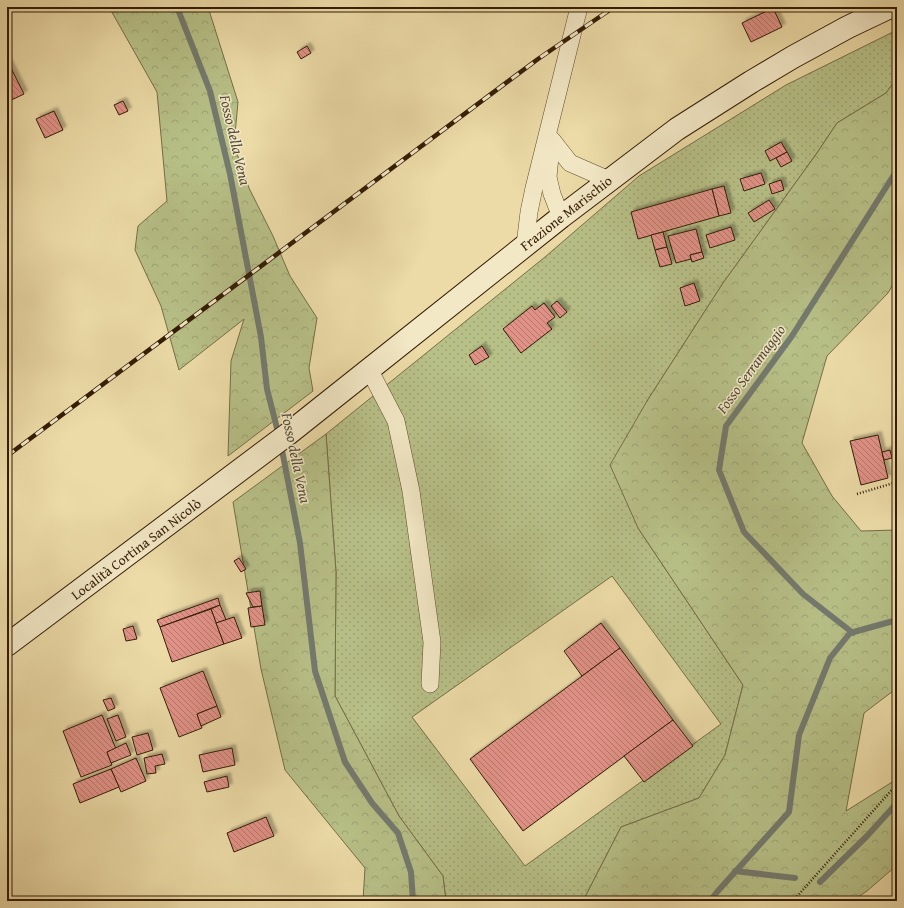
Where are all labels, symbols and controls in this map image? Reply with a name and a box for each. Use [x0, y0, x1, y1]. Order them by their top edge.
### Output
water label: Fosso della Vena [215, 92, 256, 187]
street label: Frazione Marischio [516, 171, 616, 255]
water label: Fosso Serramaggio [711, 320, 790, 418]
water label: Fosso della Vena [276, 410, 316, 505]
street label: Località Cortina San Nicolò [67, 493, 205, 605]

